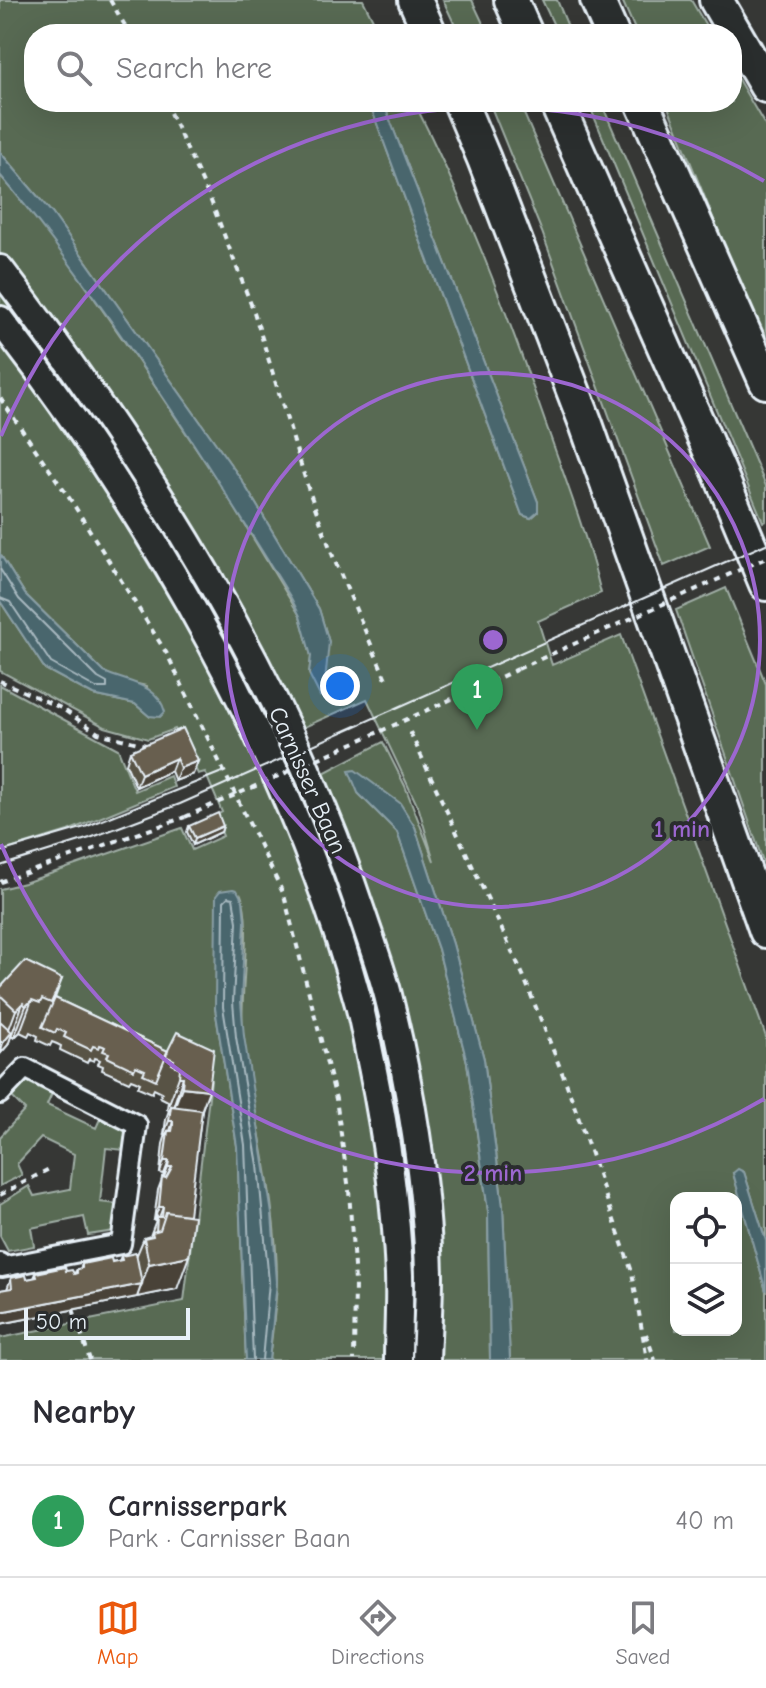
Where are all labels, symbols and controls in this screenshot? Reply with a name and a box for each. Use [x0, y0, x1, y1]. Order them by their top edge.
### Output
search box [24, 24, 742, 112]
icon: search [52, 46, 96, 90]
text: Search here [116, 51, 272, 86]
centre of rings [479, 626, 507, 654]
pin: 1 [451, 664, 503, 730]
your location [320, 666, 360, 706]
street label: Carnisser Baan [263, 702, 353, 858]
text: 1 min [654, 815, 710, 843]
text: 2 min [464, 1159, 522, 1187]
map controls [670, 1192, 742, 1336]
button: locate [670, 1192, 742, 1264]
button: layers [670, 1264, 742, 1336]
scale bar [24, 1304, 190, 1340]
text: 50 m [36, 1309, 87, 1335]
text: Nearby [32, 1392, 135, 1432]
text: Carnisserpark [108, 1489, 287, 1524]
text: 1 [53, 1506, 63, 1536]
text: 40 m [675, 1506, 734, 1536]
text: Park · Carnisser Baan [108, 1524, 351, 1554]
tab: Map [96, 1596, 140, 1670]
tab: Directions [331, 1596, 424, 1670]
tab: Saved [615, 1596, 670, 1670]

